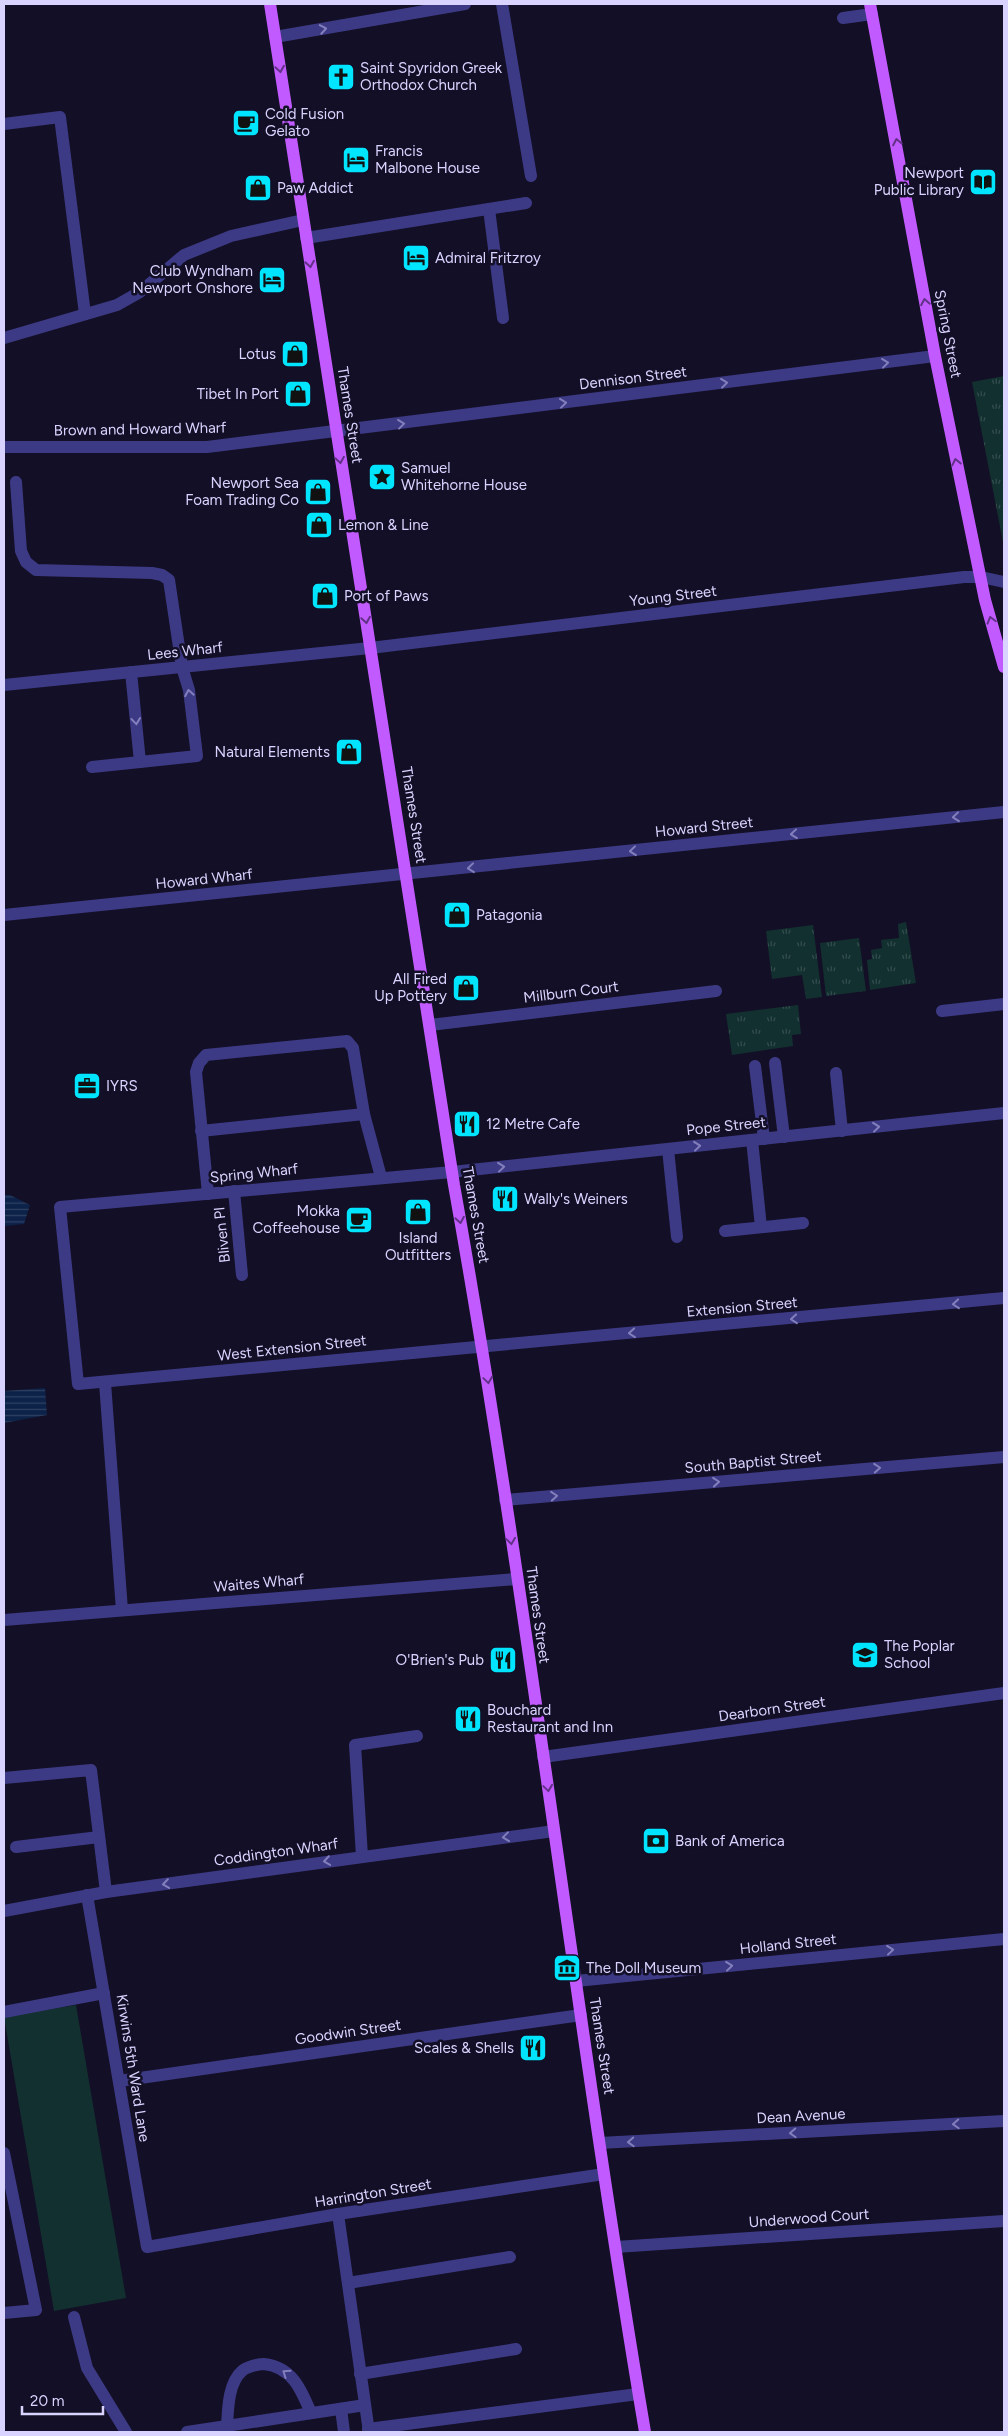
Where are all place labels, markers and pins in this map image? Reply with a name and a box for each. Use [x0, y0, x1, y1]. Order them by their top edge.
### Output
place label: Saint Spyridon Greek Orthodox Church [360, 59, 503, 94]
church icon: Saint Spyridon Greek Orthodox Church [326, 62, 356, 92]
place label: Cold Fusion Gelato [265, 105, 344, 140]
cafe icon: Cold Fusion Gelato [231, 108, 261, 138]
place label: Francis Malbone House [375, 142, 480, 177]
hotel icon: Francis Malbone House [341, 145, 371, 175]
place label: Newport Public Library [874, 164, 964, 199]
library icon: Newport Public Library [968, 167, 998, 197]
shop icon: Paw Addict [243, 173, 273, 203]
place label: Paw Addict [277, 179, 354, 197]
hotel icon: Admiral Fritzroy [401, 243, 431, 273]
place label: Admiral Fritzroy [435, 249, 541, 267]
place label: Club Wyndham Newport Onshore [132, 262, 253, 297]
hotel icon: Club Wyndham Newport Onshore [257, 265, 287, 295]
shop icon: Lotus [280, 339, 310, 369]
place label: Lotus [238, 345, 276, 363]
shop icon: Tibet In Port [283, 379, 313, 409]
place label: Tibet In Port [197, 385, 279, 403]
place label: Samuel Whitehorne House [401, 459, 527, 494]
place icon: Samuel Whitehorne House [367, 462, 397, 492]
place label: Newport Sea Foam Trading Co [185, 474, 299, 509]
shop icon: Newport Sea Foam Trading Co [303, 477, 333, 507]
shop icon: Lemon & Line [304, 510, 334, 540]
place label: Lemon & Line [338, 516, 429, 534]
shop icon: Port of Paws [310, 581, 340, 611]
place label: Port of Paws [344, 587, 428, 605]
shop icon: Natural Elements [334, 737, 364, 767]
place label: Natural Elements [215, 743, 330, 761]
shop icon: Patagonia [442, 900, 472, 930]
place label: Patagonia [476, 906, 542, 924]
place label: All Fired Up Pottery [374, 970, 447, 1005]
shop icon: All Fired Up Pottery [451, 973, 481, 1003]
office icon: IYRS [72, 1071, 102, 1101]
place label: IYRS [106, 1077, 138, 1095]
restaurant icon: 12 Metre Cafe [452, 1109, 482, 1139]
place label: 12 Metre Cafe [486, 1115, 580, 1133]
restaurant icon: Wally's Weiners [490, 1184, 520, 1214]
place label: Wally's Weiners [524, 1190, 628, 1208]
shop icon: Island Outfitters [403, 1197, 433, 1227]
place label: Mokka Coffeehouse [252, 1202, 340, 1237]
cafe icon: Mokka Coffeehouse [344, 1205, 374, 1235]
place label: Island Outfitters [385, 1229, 451, 1264]
place label: The Poplar School [884, 1637, 955, 1672]
school or university icon: The Poplar School [850, 1640, 880, 1670]
restaurant icon: O'Brien's Pub [488, 1645, 518, 1675]
place label: O'Brien's Pub [396, 1651, 484, 1669]
place label: Bouchard Restaurant and Inn [487, 1701, 613, 1736]
restaurant icon: Bouchard Restaurant and Inn [453, 1704, 483, 1734]
bank icon: Bank of America [641, 1826, 671, 1856]
place label: Bank of America [675, 1832, 785, 1850]
museum icon: The Doll Museum [552, 1953, 582, 1983]
place label: The Doll Museum [586, 1959, 701, 1977]
restaurant icon: Scales & Shells [518, 2033, 548, 2063]
place label: Scales & Shells [414, 2039, 514, 2057]

